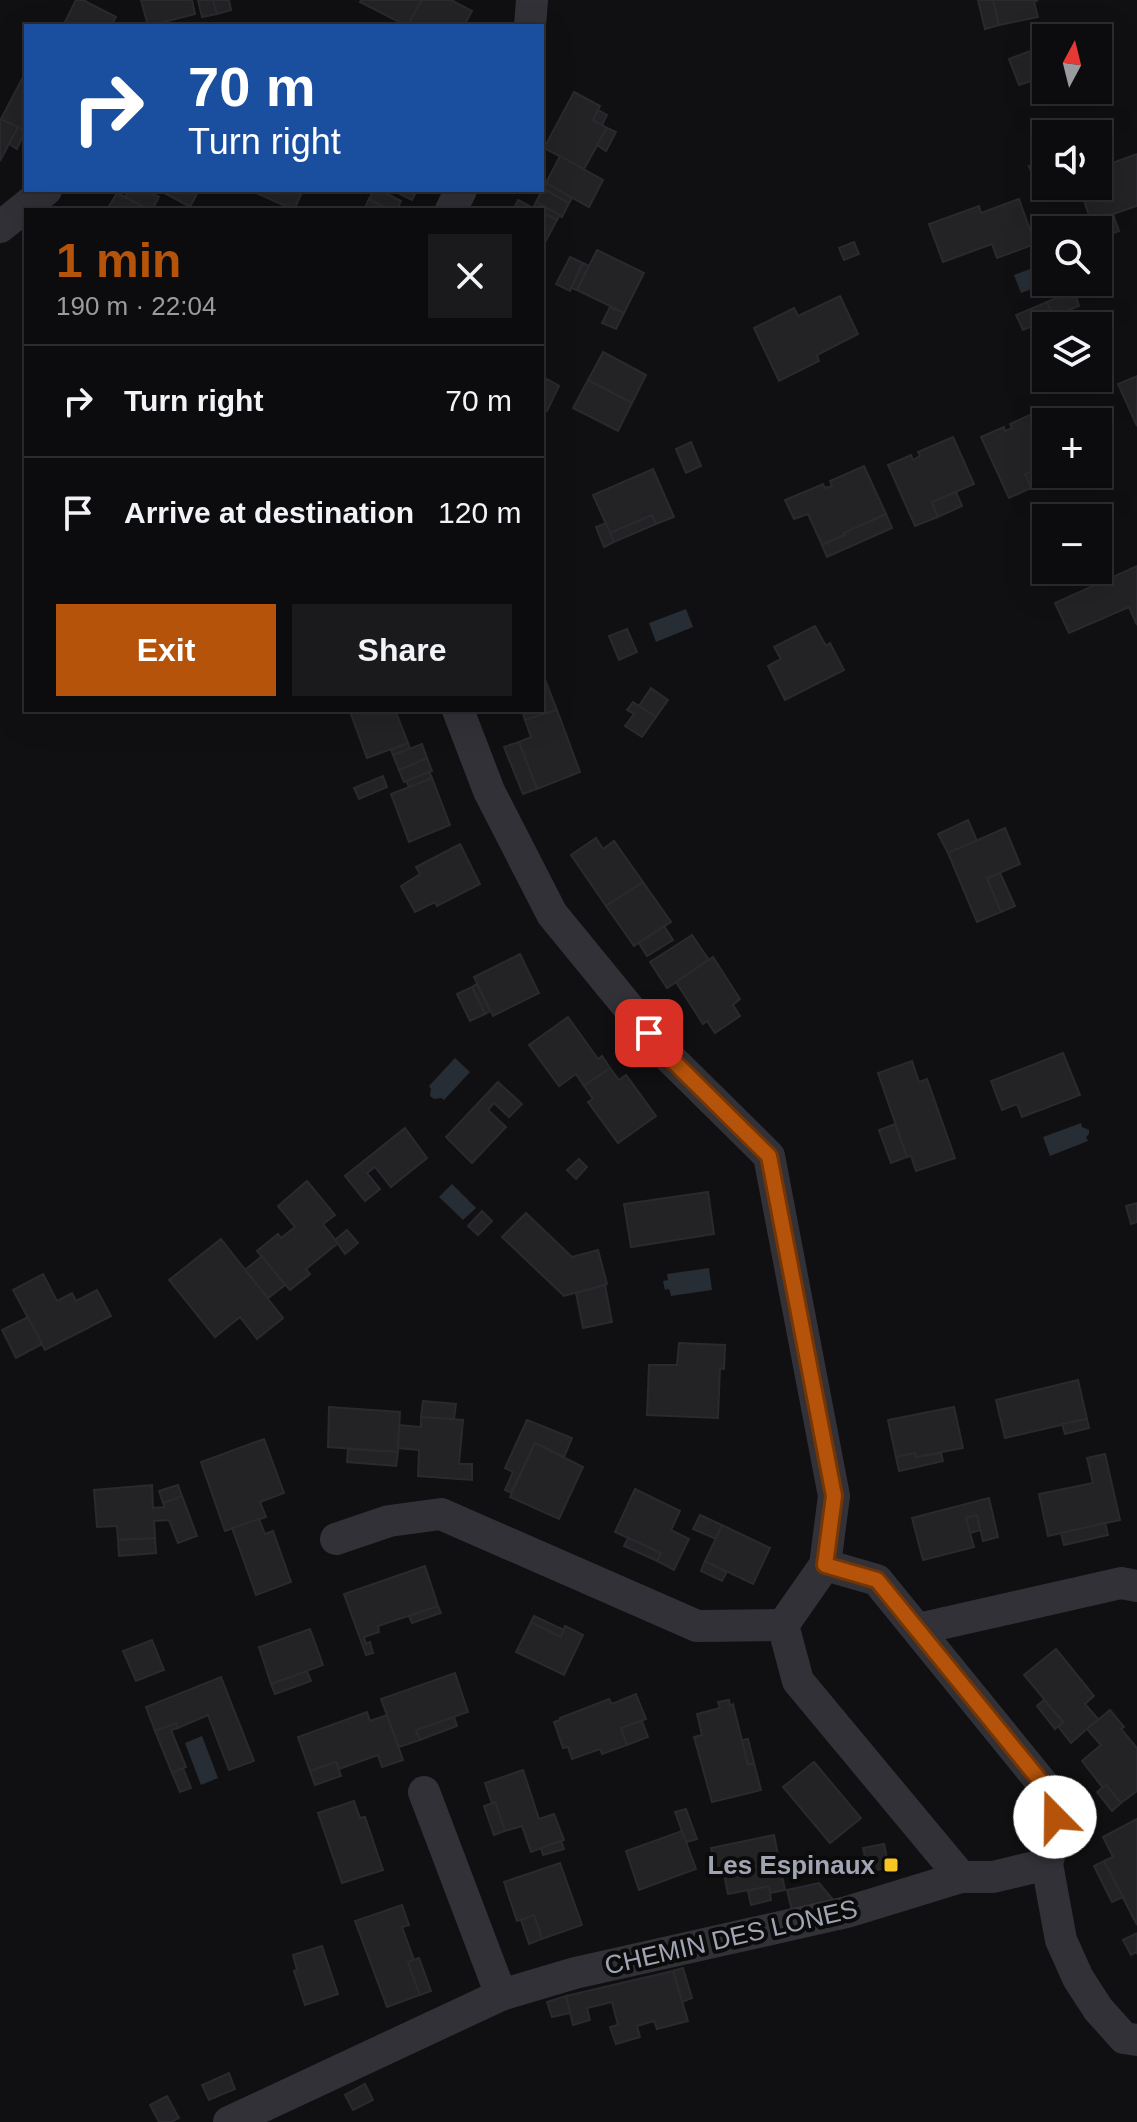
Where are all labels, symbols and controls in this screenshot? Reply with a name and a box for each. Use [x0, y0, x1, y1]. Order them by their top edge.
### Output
north arrow [1032, 24, 1112, 104]
map controls [1032, 24, 1112, 584]
text: 70 m [188, 55, 316, 118]
icon: right [56, 56, 160, 160]
button: sound [1032, 120, 1112, 200]
text: Turn right [188, 121, 341, 162]
button: search [1032, 216, 1112, 296]
text: 1 min [56, 234, 181, 287]
button: close [428, 234, 512, 318]
text: 190 m · 22:04 [56, 291, 216, 321]
button: layers [1032, 312, 1112, 392]
icon: right [56, 379, 100, 423]
text: Turn right [124, 384, 263, 417]
text: 70 m [445, 384, 512, 417]
button: + [1032, 408, 1112, 488]
icon: arrive [56, 491, 100, 535]
text: Arrive at destination [124, 496, 414, 529]
text: 120 m [438, 496, 521, 529]
button: − [1032, 504, 1112, 584]
button: Exit [56, 604, 276, 696]
button: Share [292, 604, 512, 696]
pin [615, 999, 683, 1067]
icon: arrive [627, 1011, 671, 1055]
position arrow [1013, 1775, 1097, 1859]
place label: Les Espinaux [707, 1850, 876, 1880]
marker: Les Espinaux [882, 1856, 900, 1874]
street label: CHEMIN DES LONES [602, 1893, 860, 1981]

